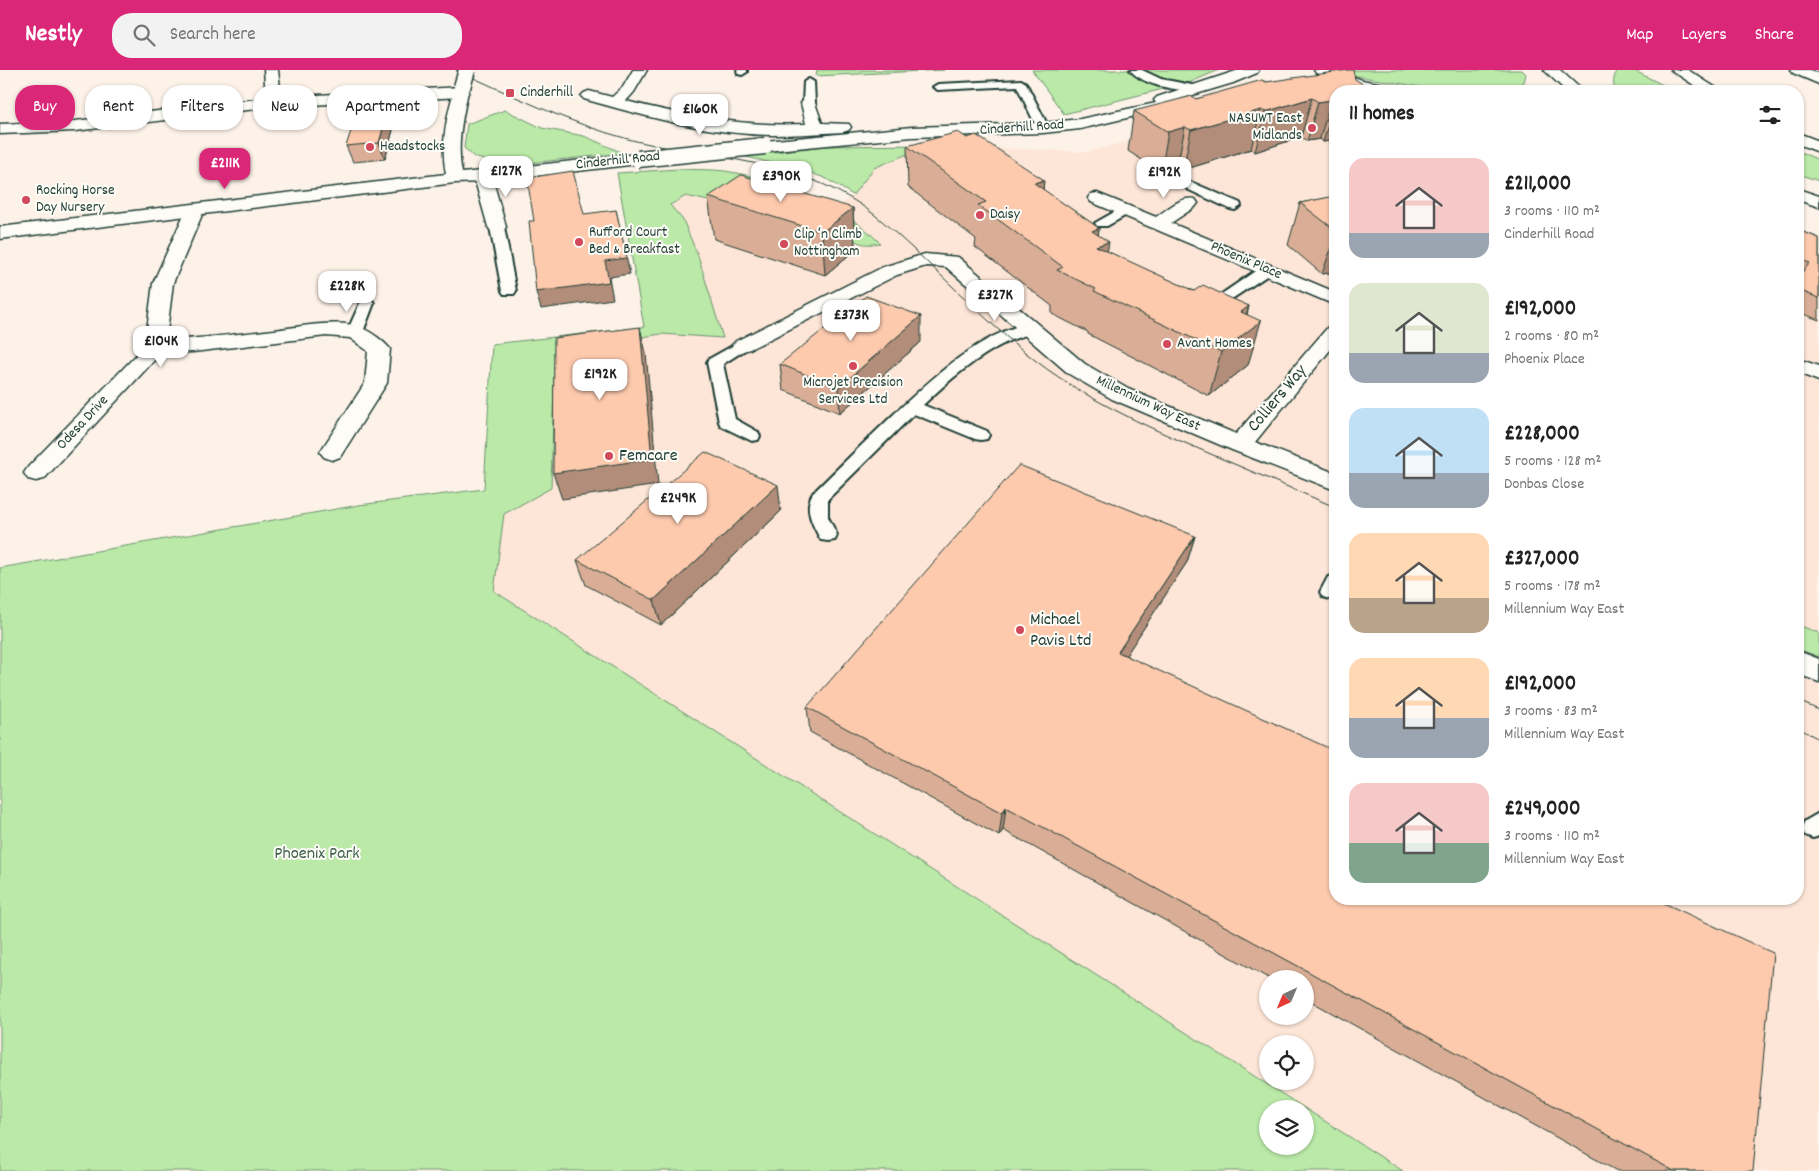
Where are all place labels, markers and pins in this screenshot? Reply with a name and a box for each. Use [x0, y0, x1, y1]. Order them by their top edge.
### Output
place label: Cinderhill [520, 82, 573, 104]
marker: Cinderhill [504, 87, 516, 99]
pin: £160K [665, 93, 735, 136]
place label: NASUWT East Midlands [1229, 108, 1302, 147]
marker: NASUWT East Midlands [1306, 122, 1318, 134]
place label: Headstocks [380, 136, 445, 158]
marker: Headstocks [364, 141, 376, 153]
pin: £211K [190, 148, 260, 190]
pin: £127K [471, 156, 541, 198]
pin: £192K [1129, 156, 1199, 199]
pin: £390K [746, 160, 816, 203]
place label: Rocking Horse Day Nursery [36, 180, 115, 219]
marker: Rocking Horse Day Nursery [20, 194, 32, 206]
place label: Daisy [990, 204, 1021, 226]
marker: Daisy [974, 209, 986, 221]
place label: Rufford Court Bed & Breakfast [589, 222, 680, 261]
place label: Clip ‘n Climb Nottingham [794, 224, 862, 263]
marker: Rufford Court Bed & Breakfast [573, 236, 585, 248]
marker: Clip ‘n Climb Nottingham [778, 238, 790, 250]
pin: £228K [312, 270, 382, 313]
pin: £327K [960, 280, 1030, 322]
pin: £373K [816, 300, 886, 342]
pin: £104K [126, 326, 196, 368]
place label: Avant Homes [1177, 333, 1252, 355]
marker: Avant Homes [1161, 338, 1173, 350]
pin: £192K [565, 358, 635, 401]
marker: Microjet Precision Services Ltd [847, 360, 859, 372]
place label: Microjet Precision Services Ltd [803, 372, 903, 411]
place label: Femcare [619, 444, 678, 469]
marker: Femcare [603, 450, 615, 462]
pin: £249K [643, 482, 713, 525]
place label: Michael Pavis Ltd [1030, 608, 1092, 654]
marker: Michael Pavis Ltd [1014, 624, 1026, 636]

